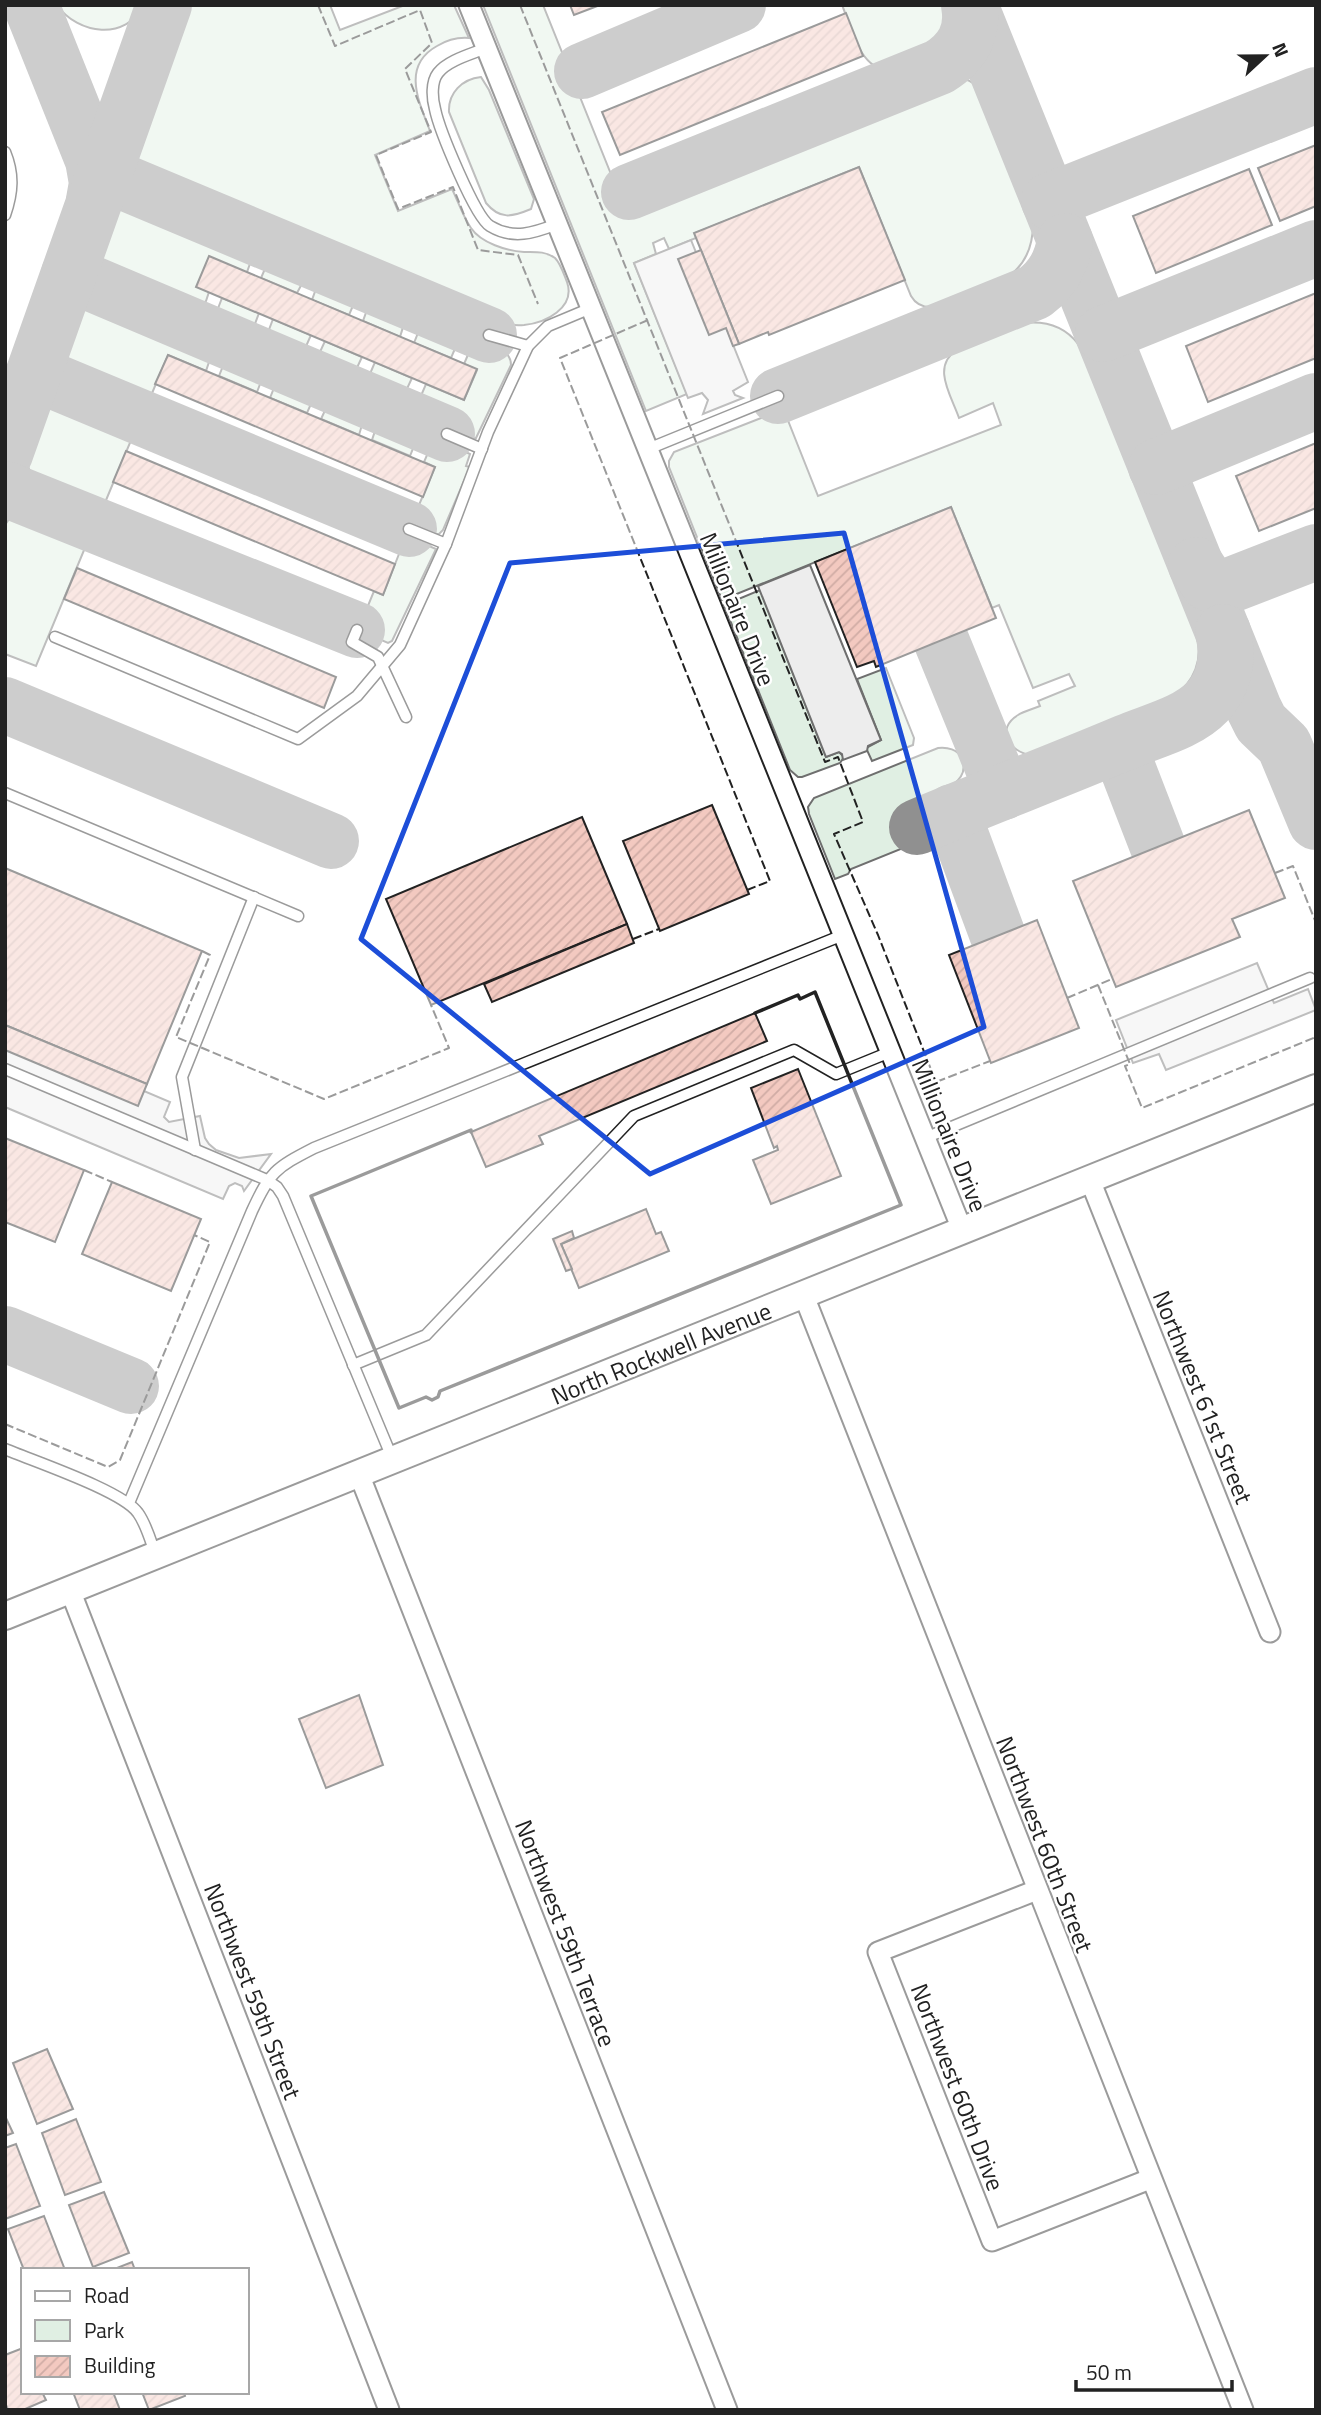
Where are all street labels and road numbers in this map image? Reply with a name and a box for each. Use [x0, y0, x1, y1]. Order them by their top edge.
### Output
street label: Millionaire Drive [691, 527, 785, 691]
street label: Millionaire Drive [903, 1053, 997, 1217]
street label: Northwest 61st Street [1144, 1285, 1262, 1510]
street label: North Rockwell Avenue [545, 1292, 777, 1414]
street label: Northwest 60th Street [987, 1731, 1103, 1958]
street label: Northwest 59th Terrace [506, 1814, 626, 2052]
street label: Northwest 59th Street [195, 1878, 311, 2105]
street label: Northwest 60th Drive [902, 1978, 1014, 2196]

